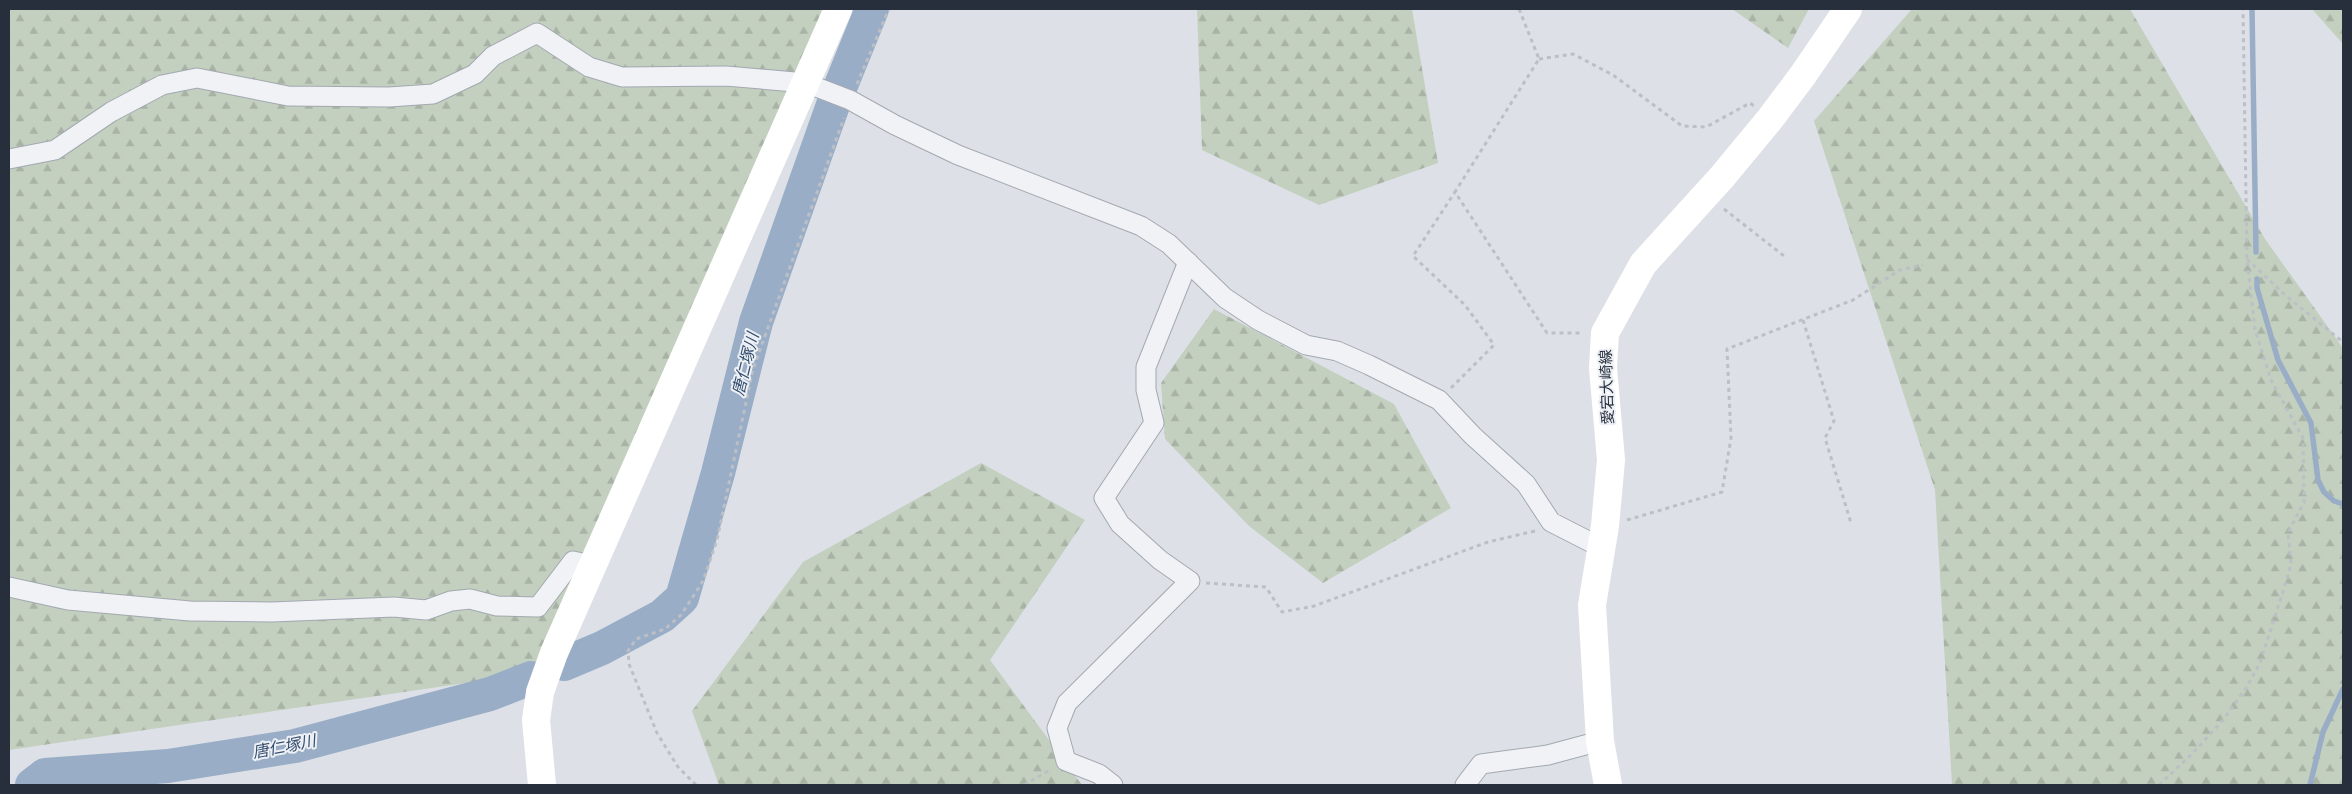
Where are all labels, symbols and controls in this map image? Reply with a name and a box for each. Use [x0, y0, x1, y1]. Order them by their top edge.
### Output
water label: 唐仁塚川 [729, 329, 763, 397]
street label: 愛宕大崎線 [1597, 349, 1616, 425]
water label: 唐仁塚川 [251, 731, 319, 762]

